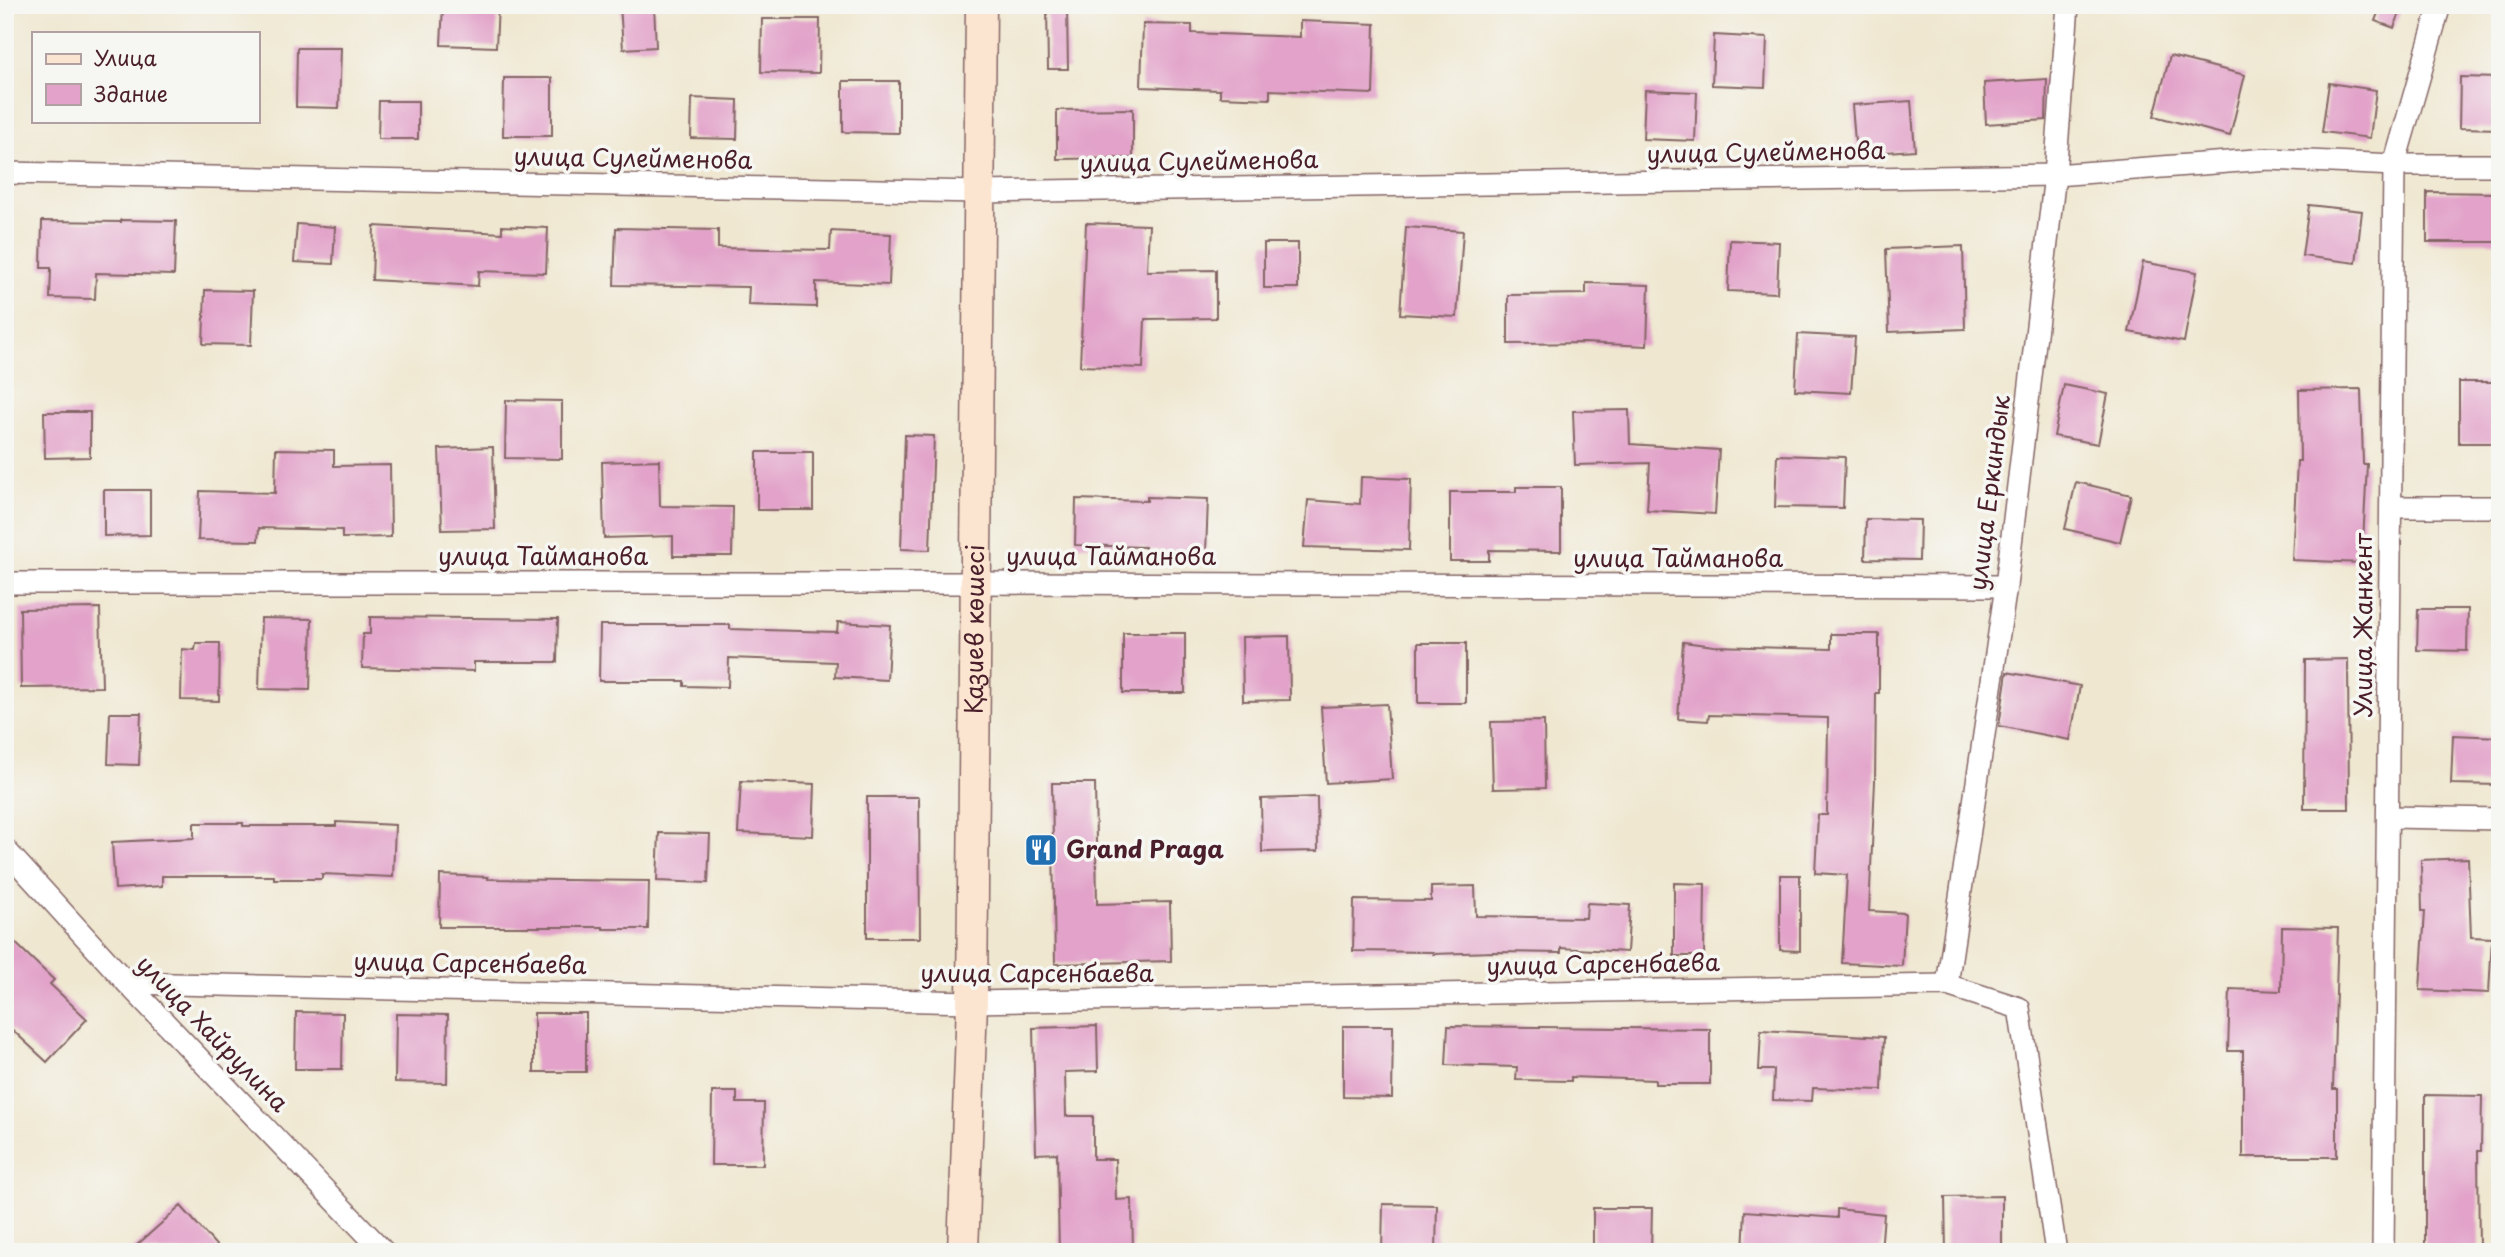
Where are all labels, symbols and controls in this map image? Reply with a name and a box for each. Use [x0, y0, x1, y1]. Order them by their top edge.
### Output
legend [32, 32, 259, 122]
text: Улица [94, 41, 157, 73]
text: Здание [94, 77, 168, 109]
street label: улица Сулейменова [1646, 131, 1886, 171]
street label: улица Сулейменова [513, 137, 753, 177]
street label: улица Сулейменова [1079, 140, 1319, 180]
street label: улица Еркиндык [1958, 392, 2018, 592]
street label: Улица Жанкент [2344, 532, 2380, 717]
street label: улица Тайманова [438, 537, 648, 573]
street label: улица Тайманова [1006, 537, 1216, 573]
street label: улица Тайманова [1573, 539, 1783, 575]
street label: Қазиев көшесі [955, 544, 992, 714]
place label: Grand Praga [1066, 830, 1224, 866]
restaurant icon: Grand Praga [1022, 831, 1060, 869]
street label: улица Сарсенбаева [353, 942, 587, 982]
street label: улица Сарсенбаева [1486, 943, 1720, 983]
street label: улица Хайрулина [129, 946, 298, 1119]
street label: улица Сарсенбаева [920, 954, 1154, 990]

